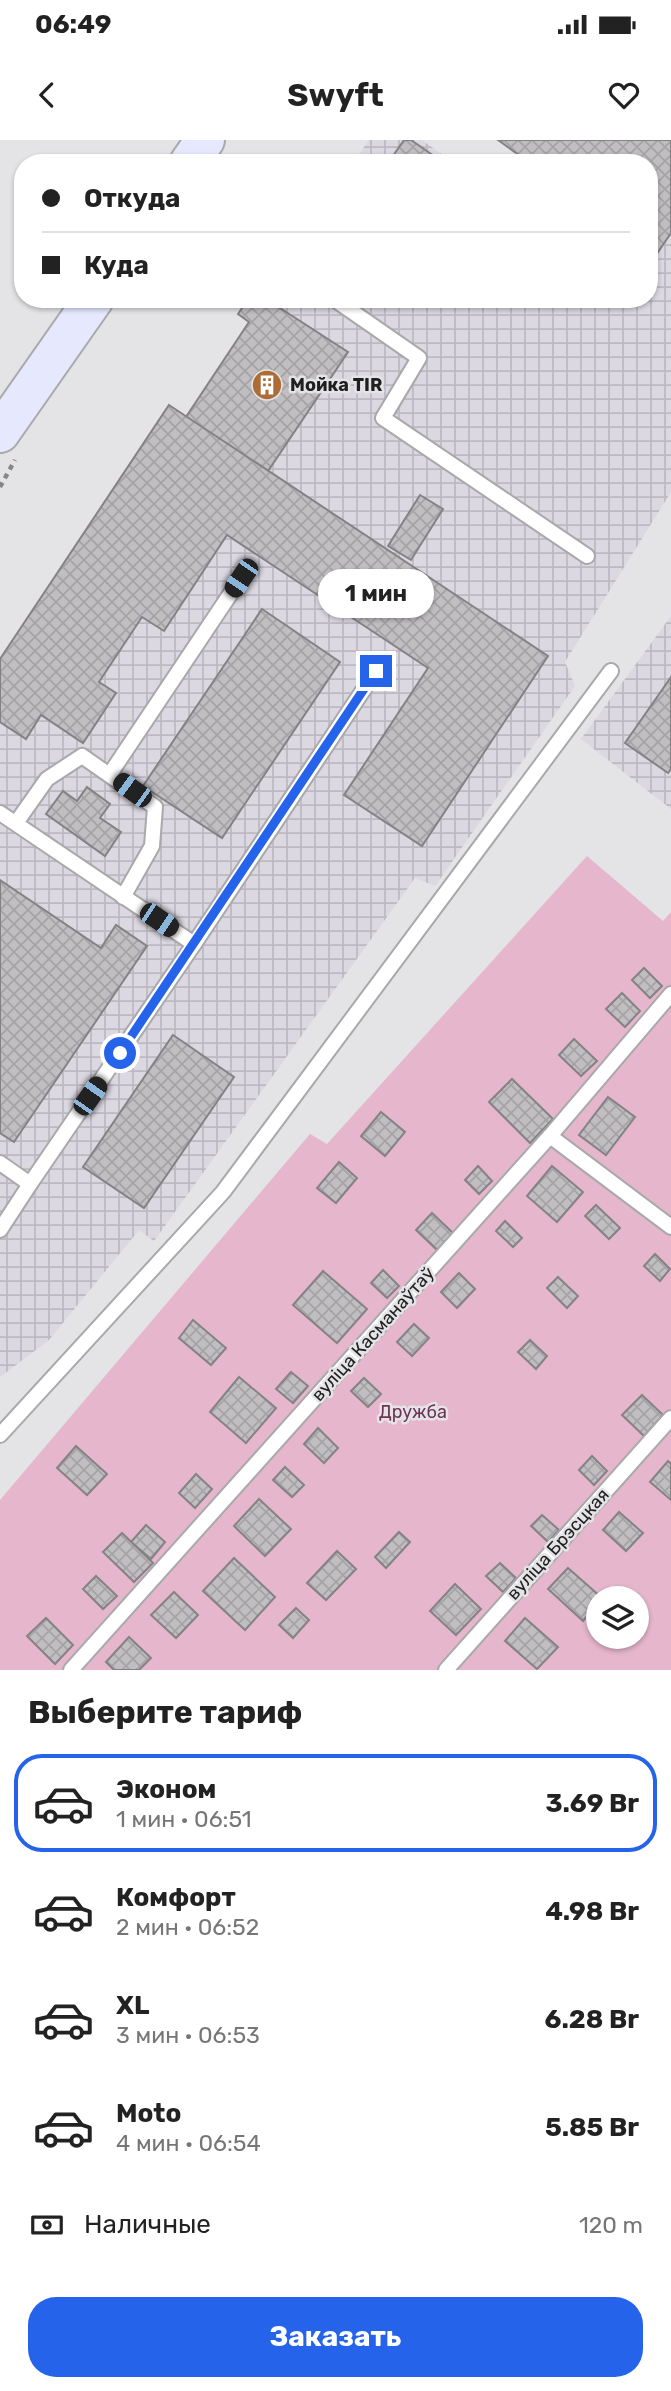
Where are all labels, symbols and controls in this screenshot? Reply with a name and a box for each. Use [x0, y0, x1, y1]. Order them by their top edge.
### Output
text: 06:49 [35, 9, 112, 40]
icon: back [28, 76, 66, 114]
text: Swyft [287, 76, 384, 114]
icon: heart [605, 76, 643, 114]
text: Откуда [84, 183, 180, 214]
text: Куда [84, 250, 149, 281]
building icon: Мойка TIR [250, 368, 284, 402]
place label: Мойка TIR [290, 374, 382, 396]
car [221, 555, 262, 601]
callout: 1 мин [318, 570, 434, 618]
text: 1 мин [345, 579, 407, 607]
route end [360, 655, 392, 687]
car [109, 769, 156, 811]
car [136, 900, 183, 940]
route start [104, 1037, 136, 1069]
car [70, 1073, 111, 1119]
street label: вуліца Касманаўтаў [307, 1262, 439, 1406]
park label: Дружба [379, 1401, 447, 1423]
street label: вуліца Брэсцкая [502, 1484, 614, 1604]
map controls [586, 1586, 649, 1649]
button: layers [586, 1586, 649, 1649]
text: Выберите тариф [28, 1693, 302, 1731]
icon: car [32, 1772, 95, 1835]
text: Эконом [116, 1774, 216, 1805]
text: 3.69 Br [545, 1788, 639, 1819]
text: 1 мин · 06:51 [116, 1805, 252, 1833]
icon: car [32, 1880, 95, 1943]
text: Комфорт [116, 1882, 236, 1913]
text: 4.98 Br [545, 1896, 639, 1927]
text: 2 мин · 06:52 [116, 1913, 259, 1941]
icon: car [32, 1988, 95, 2051]
text: XL [116, 1990, 149, 2021]
text: 6.28 Br [545, 2004, 639, 2035]
text: 3 мин · 06:53 [116, 2021, 260, 2049]
icon: car [32, 2096, 95, 2159]
text: Moto [116, 2098, 181, 2129]
text: 5.85 Br [545, 2112, 639, 2143]
text: 4 мин · 06:54 [116, 2129, 261, 2157]
icon: cash [28, 2206, 66, 2244]
text: Наличные [84, 2209, 211, 2240]
text: 120 m [579, 2211, 643, 2239]
button: Заказать [28, 2297, 643, 2377]

